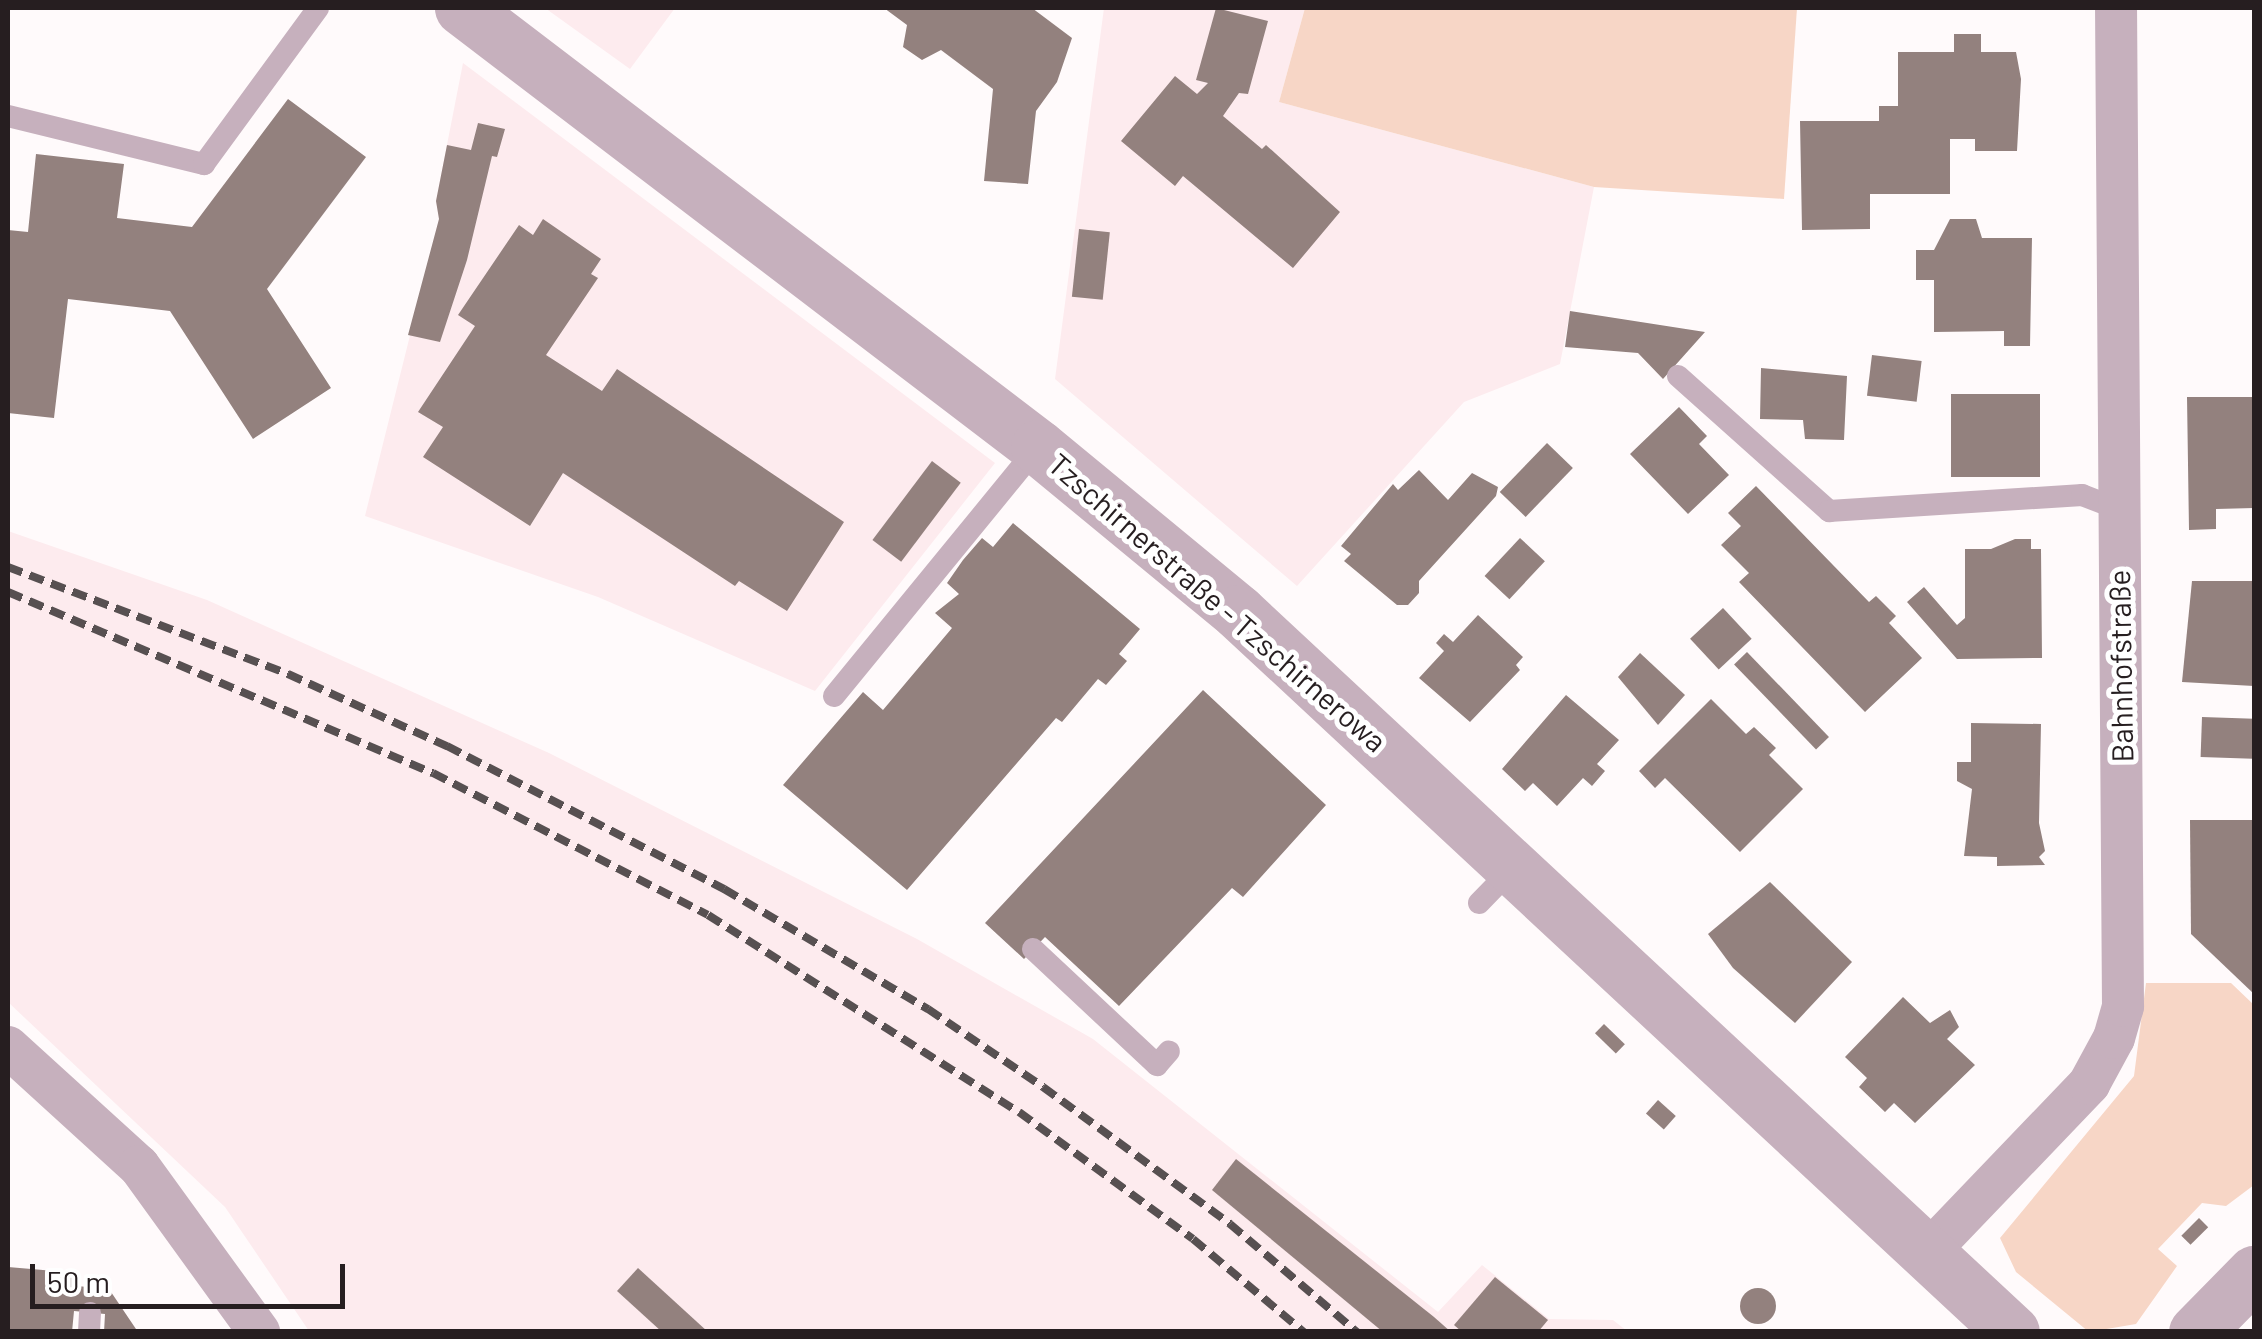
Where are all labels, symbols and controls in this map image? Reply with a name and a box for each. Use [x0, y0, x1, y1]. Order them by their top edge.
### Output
street label: Tzschirnerstraße - Tzschirnerowa [1042, 445, 1394, 759]
street label: Bahnhofstraße [2100, 569, 2140, 763]
scale bar [35, 1244, 350, 1306]
text: 50 m [47, 1263, 110, 1299]

